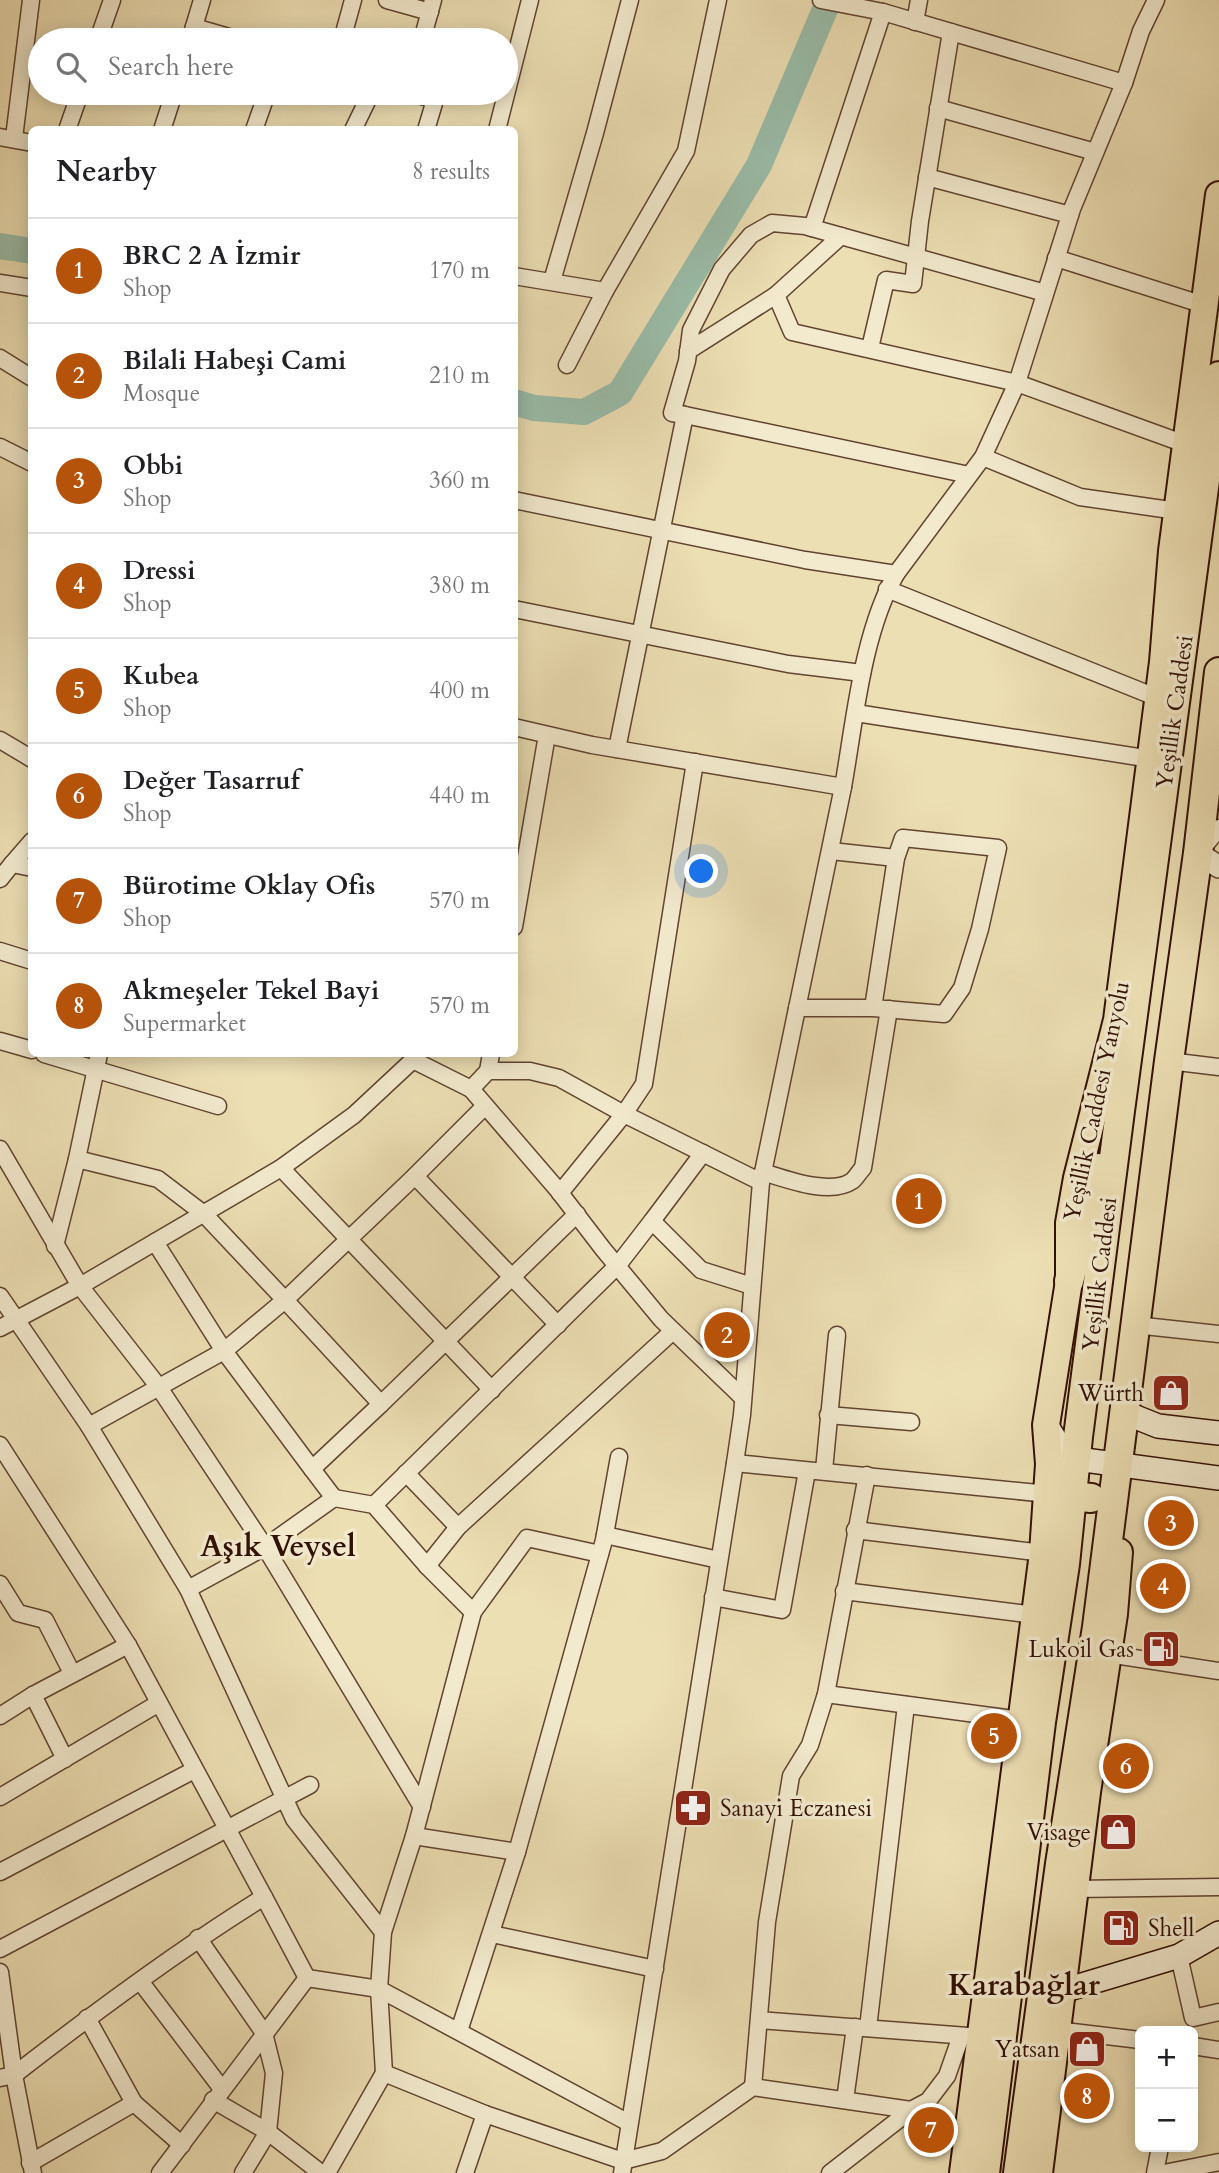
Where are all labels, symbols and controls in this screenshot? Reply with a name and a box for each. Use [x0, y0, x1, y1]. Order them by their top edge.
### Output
search box [28, 28, 518, 105]
icon: search [52, 48, 90, 86]
text: Search here [108, 49, 234, 84]
text: Nearby [56, 151, 157, 192]
text: 8 results [412, 156, 490, 187]
text: BRC 2 A İzmir [123, 238, 300, 273]
text: 1 [73, 255, 85, 286]
text: 170 m [429, 255, 490, 286]
text: Shop [123, 273, 172, 304]
text: Bilali Habeşi Cami [123, 343, 346, 378]
text: 2 [73, 360, 85, 391]
text: 210 m [429, 360, 490, 391]
text: Mosque [123, 378, 200, 409]
text: Obbi [123, 448, 183, 483]
text: 3 [73, 465, 85, 496]
text: 360 m [429, 465, 490, 496]
text: Shop [123, 483, 172, 514]
text: Dressi [123, 553, 195, 588]
text: 4 [73, 570, 85, 601]
text: 380 m [429, 570, 490, 601]
text: Shop [123, 588, 172, 619]
street label: Yeşillik Caddesi [1148, 633, 1201, 791]
text: Kubea [123, 658, 199, 693]
text: 5 [73, 675, 85, 706]
text: 400 m [429, 675, 490, 706]
text: Shop [123, 693, 172, 724]
text: Değer Tasarruf [123, 763, 300, 798]
text: 6 [73, 780, 85, 811]
text: 440 m [429, 780, 490, 811]
text: Shop [123, 798, 172, 829]
your location [684, 854, 718, 888]
text: Bürotime Oklay Ofis [123, 868, 375, 903]
text: 7 [73, 885, 85, 916]
text: 570 m [429, 885, 490, 916]
text: Shop [123, 903, 172, 934]
text: Akmeşeler Tekel Bayi [123, 973, 379, 1008]
street label: Yeşillik Caddesi Yanyolu [1056, 978, 1137, 1224]
text: 8 [73, 990, 85, 1021]
text: 570 m [429, 990, 490, 1021]
text: Supermarket [123, 1008, 246, 1039]
pin: 1 [896, 1175, 942, 1227]
street label: Yeşillik Caddesi [1075, 1195, 1124, 1353]
pin: 2 [704, 1309, 750, 1361]
shop icon: Würth [1150, 1372, 1192, 1414]
place label: Würth [1077, 1378, 1144, 1409]
pin: 3 [1148, 1497, 1194, 1549]
district label: Aşık Veysel [200, 1526, 356, 1567]
pin: 4 [1140, 1560, 1186, 1612]
fuel station icon: Lukoil Gas [1140, 1628, 1182, 1670]
place label: Lukoil Gas [1028, 1634, 1134, 1665]
pin: 5 [971, 1710, 1017, 1762]
pin: 6 [1103, 1740, 1149, 1792]
pharmacy icon: Sanayi Eczanesi [672, 1787, 714, 1829]
place label: Sanayi Eczanesi [720, 1793, 872, 1824]
shop icon: Visage [1097, 1811, 1139, 1853]
place label: Visage [1027, 1817, 1091, 1848]
fuel station icon: Shell [1100, 1907, 1142, 1949]
place label: Shell [1148, 1913, 1194, 1944]
district label: Karabağlar [948, 1965, 1101, 2006]
map controls [1135, 2026, 1198, 2152]
button: + [1135, 2026, 1198, 2089]
shop icon: Yatsan [1066, 2028, 1108, 2070]
place label: Yatsan [995, 2034, 1060, 2065]
pin: 8 [1064, 2070, 1110, 2122]
button: − [1135, 2089, 1198, 2152]
pin: 7 [908, 2104, 954, 2156]

